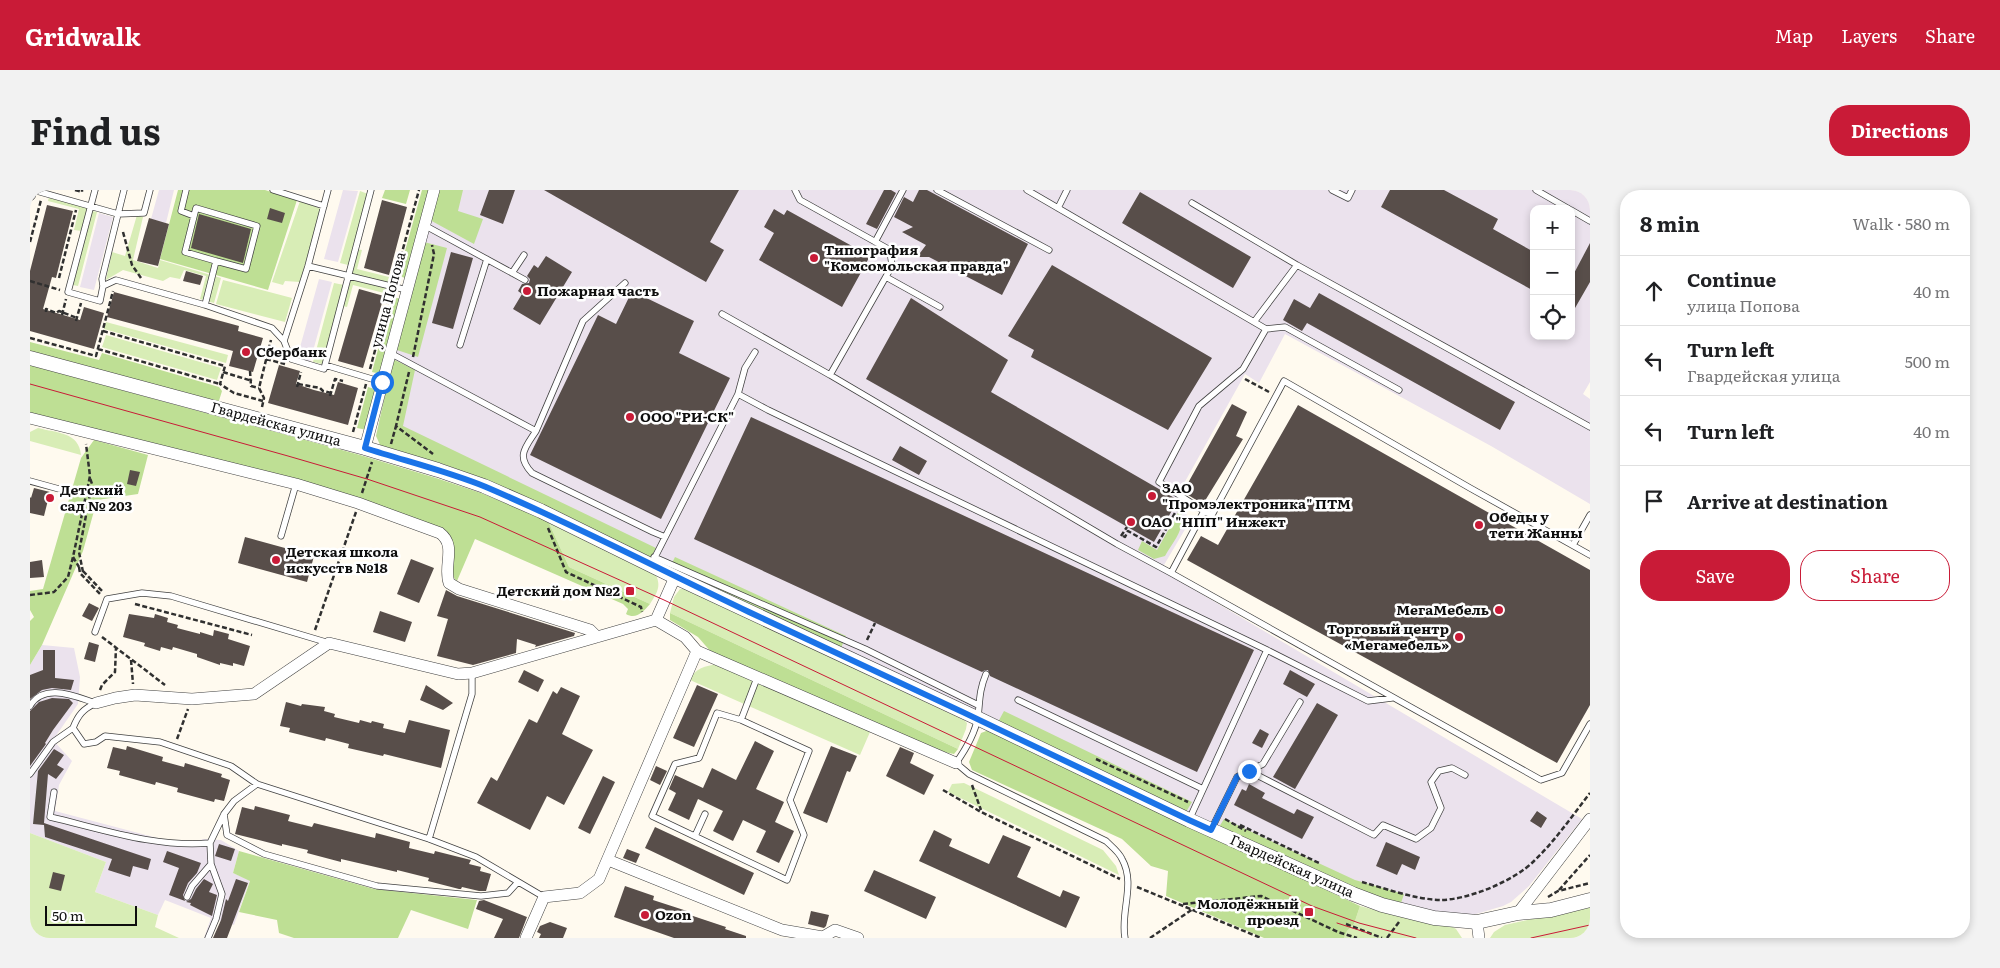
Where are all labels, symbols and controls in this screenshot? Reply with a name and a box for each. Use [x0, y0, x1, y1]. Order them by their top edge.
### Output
text: Gridwalk [25, 18, 141, 53]
text: Map [1775, 22, 1813, 49]
text: Layers [1841, 22, 1897, 49]
text: Share [1925, 22, 1975, 49]
text: Find us [30, 104, 160, 156]
button: Directions [1829, 105, 1970, 156]
map controls [1530, 205, 1575, 340]
button: + [1530, 205, 1575, 250]
text: 8 min [1640, 207, 1700, 238]
text: Walk · 580 m [1852, 211, 1950, 235]
place label: Типография "Комсомольская правда" [824, 239, 1009, 275]
street label: улица Попова [365, 249, 410, 350]
button: − [1530, 250, 1575, 295]
marker: Типография "Комсомольская правда" [808, 252, 820, 264]
text: Continue [1687, 265, 1776, 293]
icon: ahead [1640, 277, 1668, 305]
text: 40 m [1913, 279, 1950, 303]
place label: Пожарная часть [537, 280, 659, 300]
marker: Пожарная часть [521, 285, 533, 297]
text: улица Попова [1687, 293, 1800, 317]
button: locate [1530, 295, 1575, 340]
text: Turn left [1687, 335, 1774, 363]
place label: Сбербанк [256, 341, 327, 361]
marker: Сбербанк [240, 346, 252, 358]
icon: left [1640, 347, 1668, 375]
text: 500 m [1905, 349, 1950, 373]
text: Гвардейская улица [1687, 363, 1840, 387]
route start [371, 371, 394, 394]
street label: Гвардейская улица [209, 396, 344, 450]
place label: ООО "РИ-СК" [640, 406, 734, 426]
marker: ООО "РИ-СК" [624, 411, 636, 423]
icon: left [1640, 417, 1668, 445]
text: Turn left [1687, 417, 1774, 445]
text: 40 m [1913, 419, 1950, 443]
place label: ЗАО "Промэлектроника" ПТМ [1162, 477, 1351, 513]
place label: Детский сад № 203 [60, 479, 132, 515]
icon: arrive [1640, 487, 1668, 515]
text: Arrive at destination [1687, 487, 1888, 515]
marker: ЗАО "Промэлектроника" ПТМ [1146, 490, 1158, 502]
marker: Детский сад № 203 [44, 492, 56, 504]
place label: Обеды у тети Жанны [1489, 506, 1583, 542]
place label: ОАО "НПП" Инжект [1141, 511, 1286, 531]
marker: ОАО "НПП" Инжект [1125, 516, 1137, 528]
marker: Обеды у тети Жанны [1473, 519, 1485, 531]
place label: Детская школа искусств №18 [286, 541, 399, 577]
button: Save [1640, 550, 1790, 601]
button: Share [1800, 550, 1950, 601]
marker: Детская школа искусств №18 [270, 554, 282, 566]
place label: Детский дом №2 [497, 580, 620, 600]
marker: Детский дом №2 [624, 585, 636, 597]
place label: МегаМебель [1396, 599, 1489, 619]
marker: МегаМебель [1493, 604, 1505, 616]
place label: Торговый центр «Мегамебель» [1327, 618, 1449, 654]
marker: Торговый центр «Мегамебель» [1453, 631, 1465, 643]
route end [1238, 760, 1261, 783]
street label: Гвардейская улица [1227, 829, 1358, 902]
place label: Молодёжный проезд [1197, 893, 1299, 929]
scale bar [45, 903, 138, 926]
place label: Ozon [655, 904, 692, 924]
text: 50 m [52, 905, 84, 925]
marker: Молодёжный проезд [1303, 906, 1315, 918]
marker: Ozon [639, 909, 651, 921]

